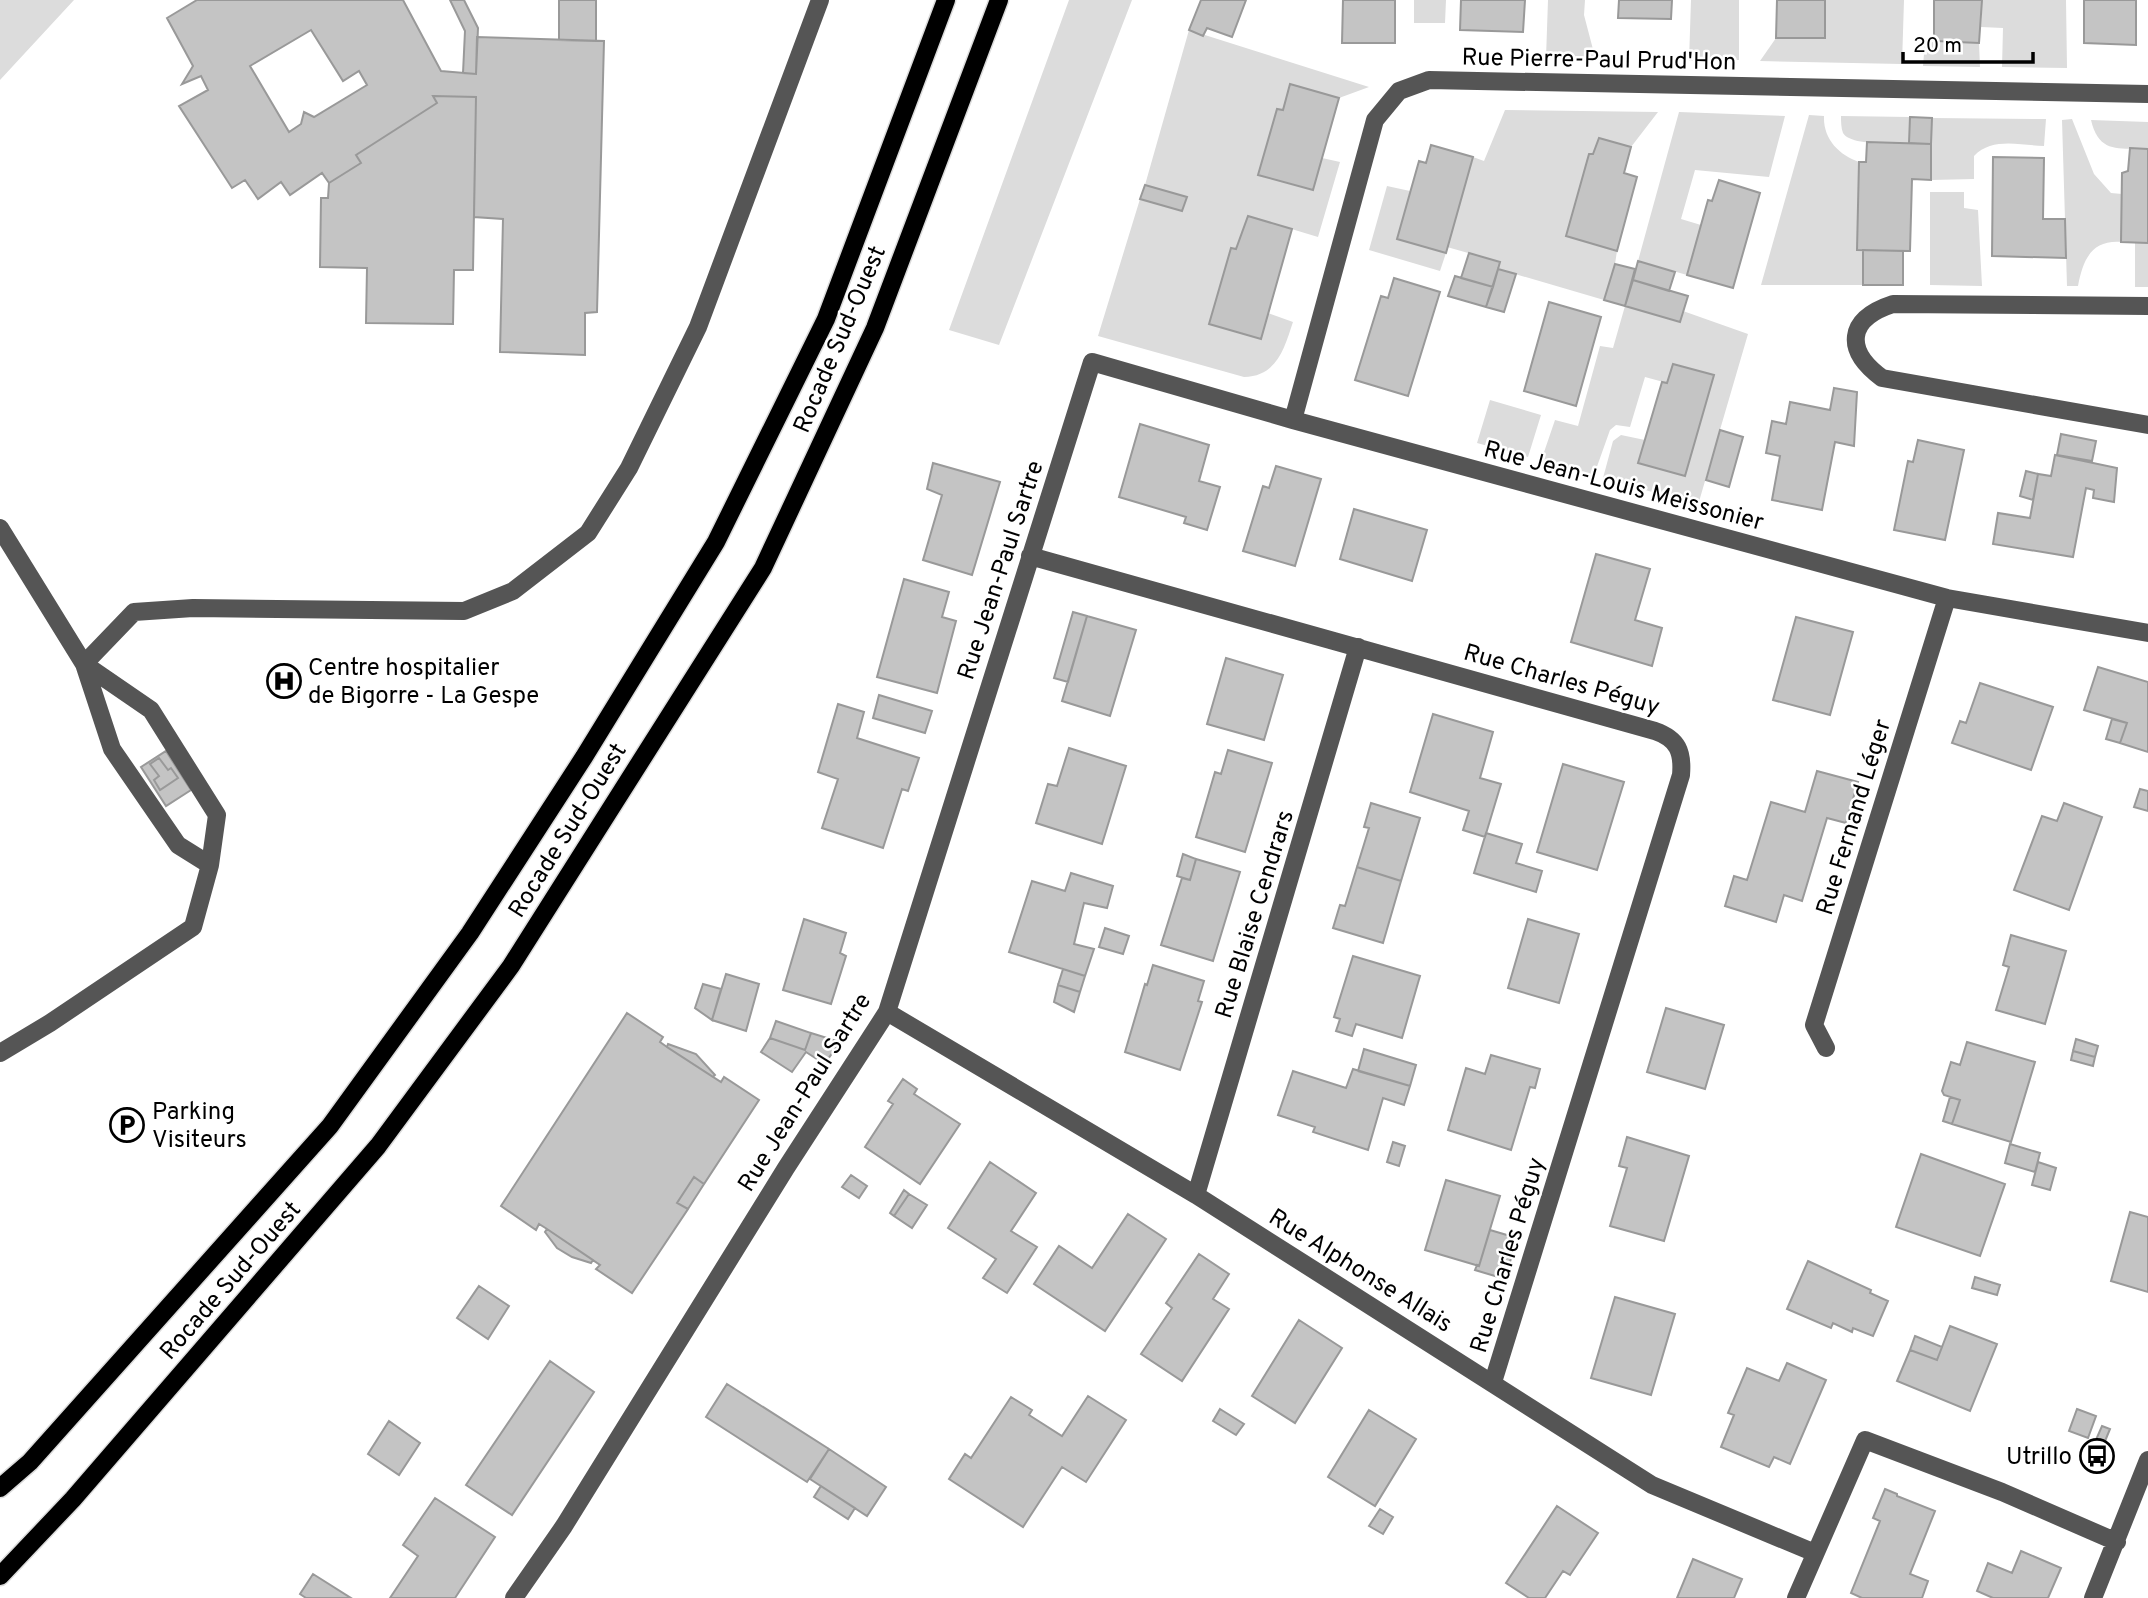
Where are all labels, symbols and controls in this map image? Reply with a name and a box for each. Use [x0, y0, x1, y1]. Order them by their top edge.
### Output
scale bar [1903, 21, 2032, 65]
text: 20 m [1913, 33, 1962, 60]
street label: Rue Pierre-Paul Prud'Hon [1461, 44, 1737, 78]
street label: Rocade Sud-Ouest [788, 242, 894, 438]
street label: Rue Jean-Louis Meissonier [1480, 435, 1767, 539]
street label: Rue Jean-Paul Sartre [952, 457, 1052, 684]
street label: Rue Charles Péguy [1460, 639, 1663, 723]
place label: Centre hospitalier de Bigorre - La Gespe [308, 654, 539, 712]
hospital icon: Centre hospitalier de Bigorre - La Gespe [265, 662, 303, 700]
street label: Rue Fernand Léger [1811, 716, 1899, 919]
street label: Rocade Sud-Ouest [503, 738, 635, 924]
street label: Rue Blaise Cendrars [1210, 807, 1302, 1022]
street label: Rue Jean-Paul Sartre [732, 988, 879, 1198]
place label: Parking Visiteurs [152, 1098, 247, 1156]
parking icon: Parking Visiteurs [108, 1106, 146, 1144]
street label: Rue Charles Péguy [1465, 1154, 1553, 1357]
street label: Rocade Sud-Ouest [154, 1196, 309, 1367]
street label: Rue Alphonse Allais [1263, 1203, 1457, 1340]
bus stop icon: Utrillo [2078, 1437, 2116, 1475]
place label: Utrillo [2006, 1443, 2072, 1473]

